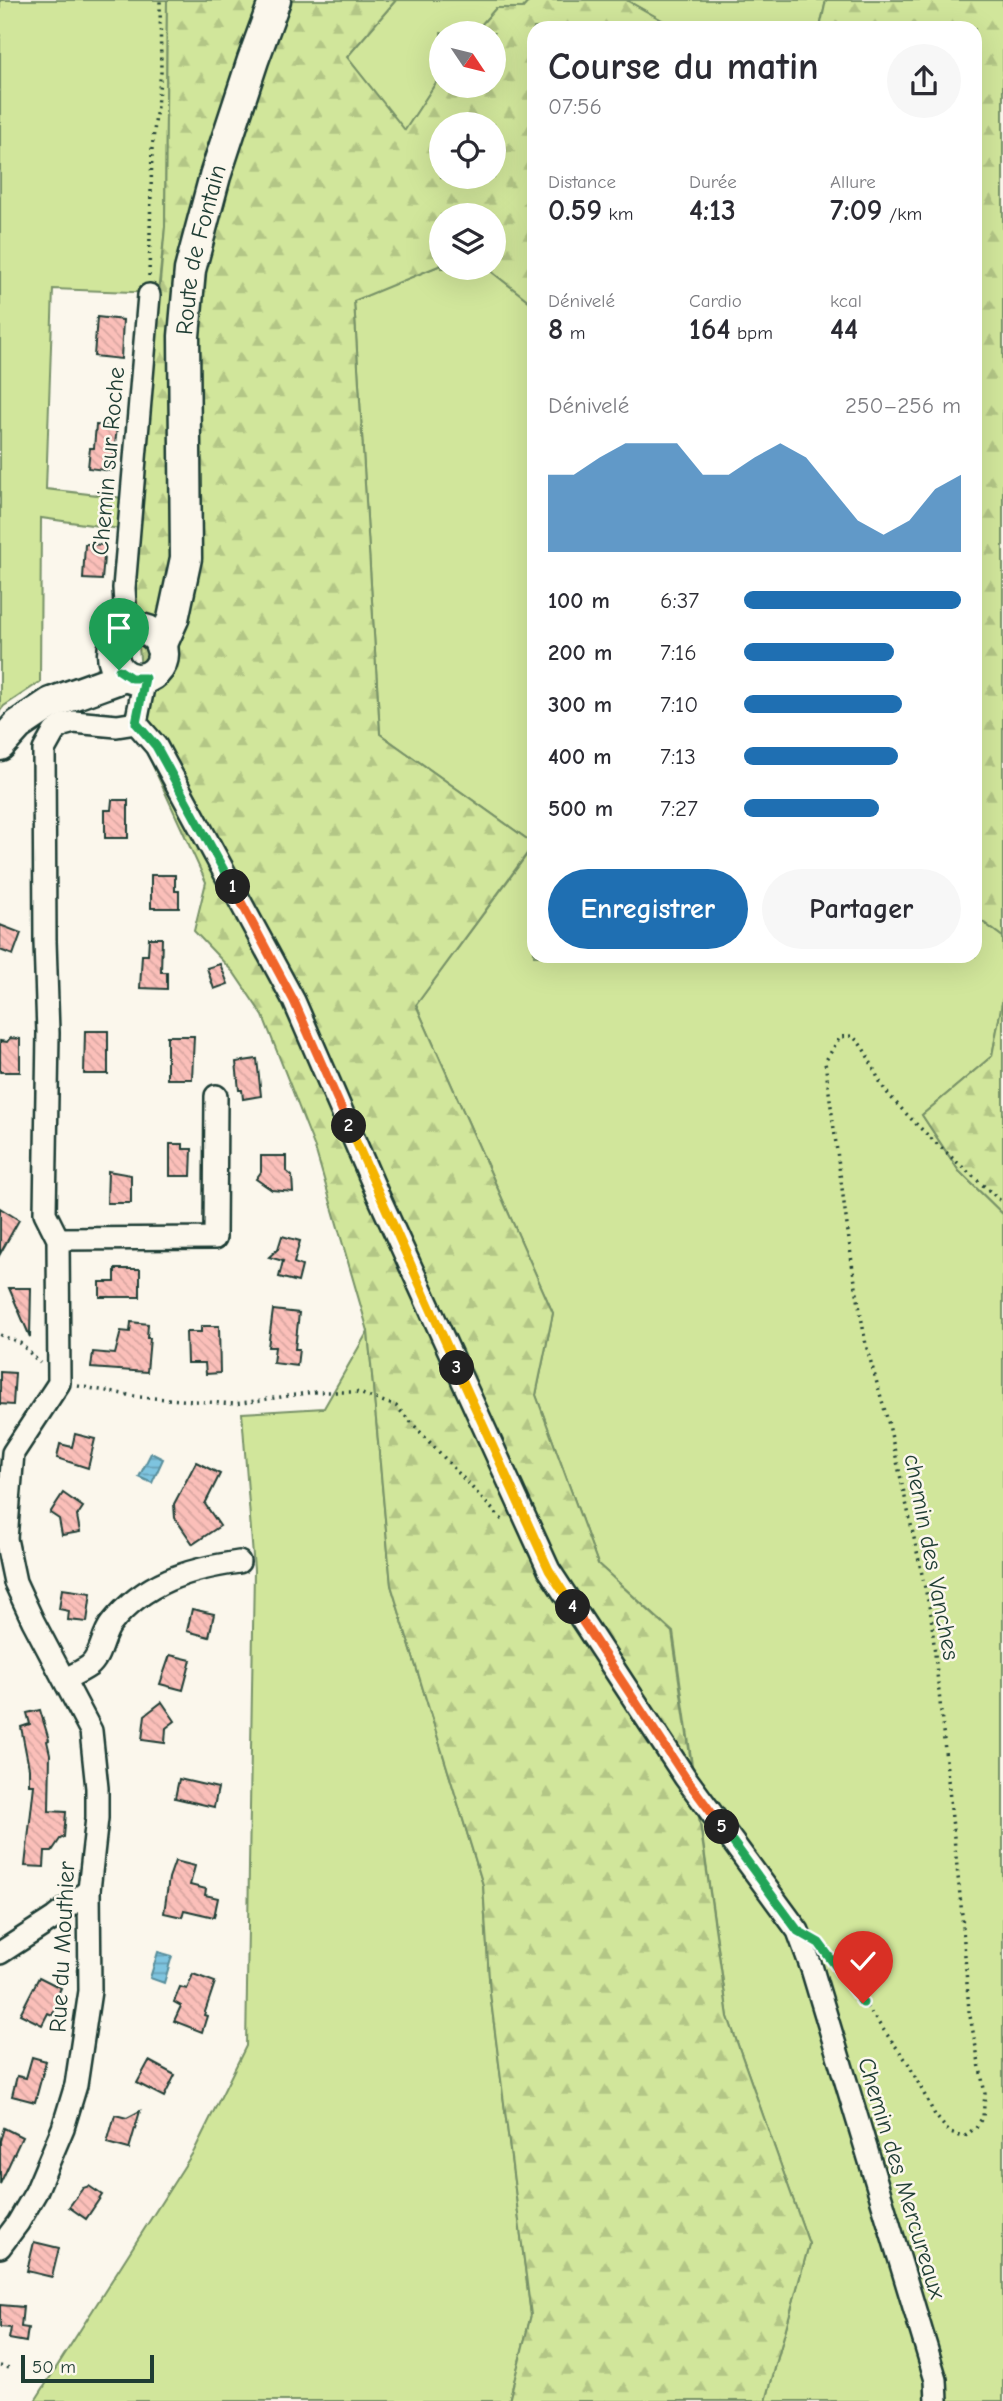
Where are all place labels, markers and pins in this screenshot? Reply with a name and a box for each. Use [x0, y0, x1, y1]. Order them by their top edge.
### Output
pin [89, 598, 149, 670]
pin: 1 [216, 870, 250, 904]
pin: 2 [332, 1108, 366, 1144]
pin: 3 [440, 1350, 475, 1386]
pin: 4 [556, 1590, 590, 1624]
pin: 5 [704, 1810, 740, 1844]
pin [833, 1931, 893, 2003]

